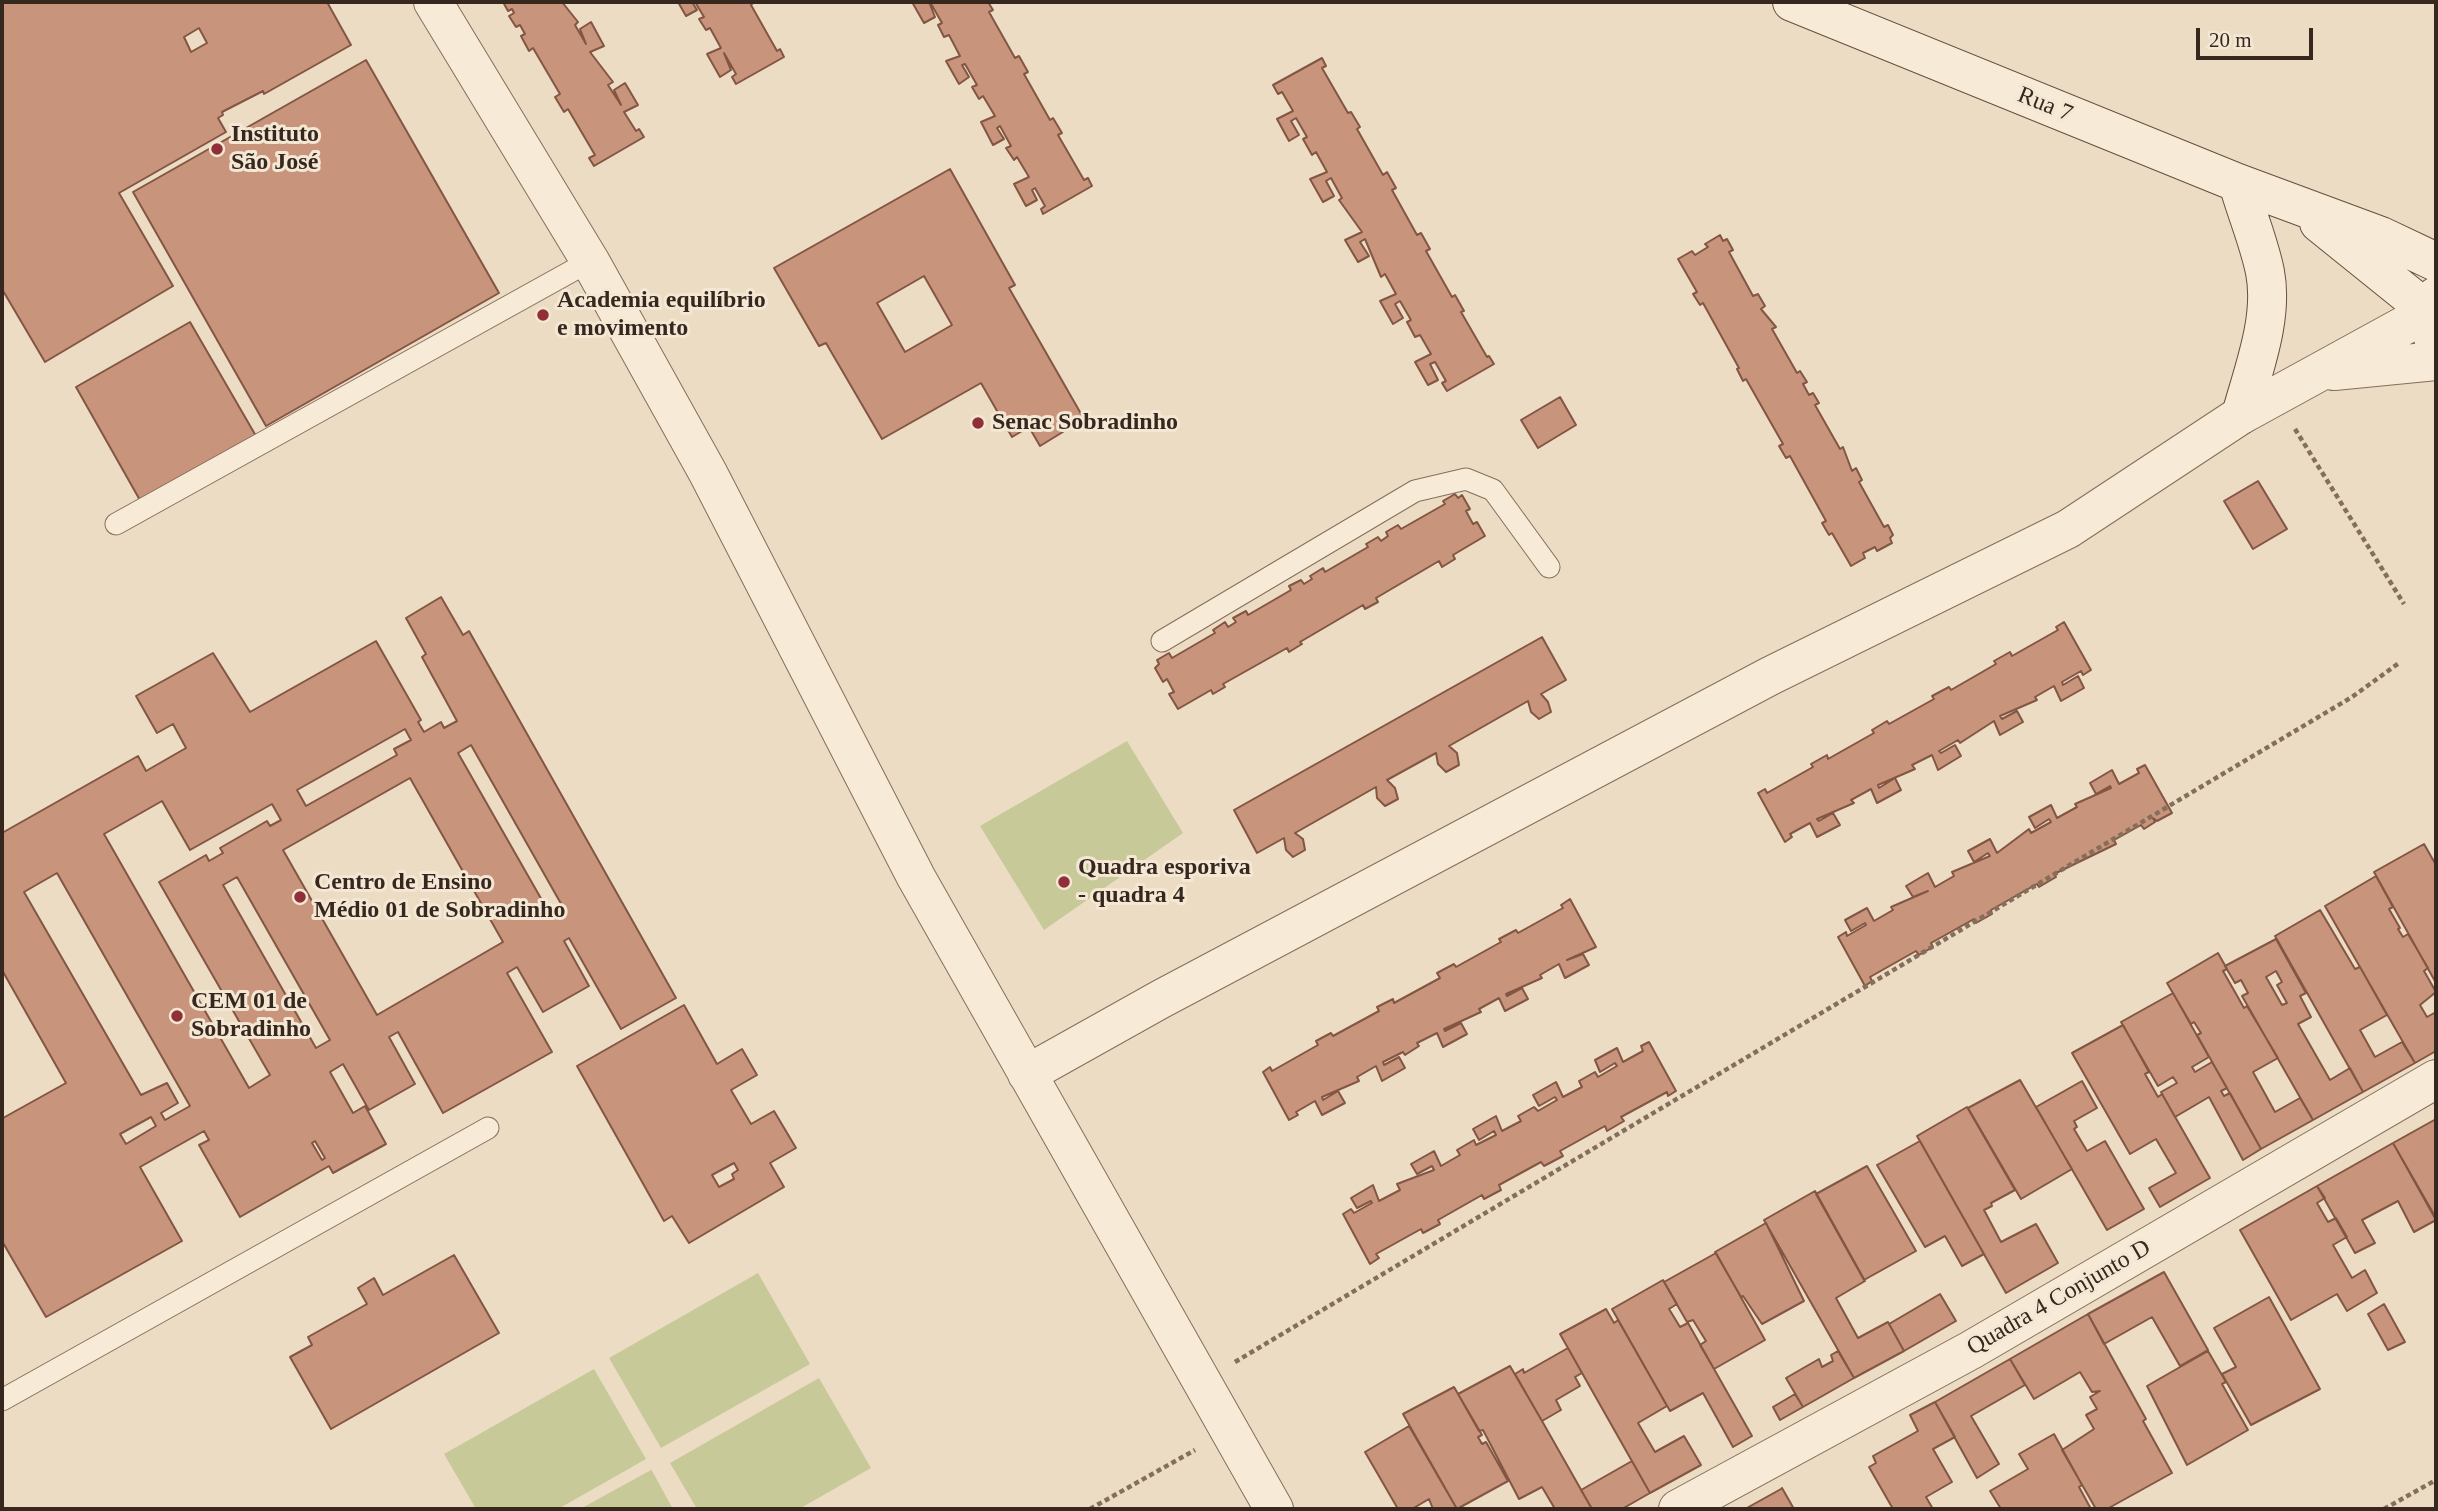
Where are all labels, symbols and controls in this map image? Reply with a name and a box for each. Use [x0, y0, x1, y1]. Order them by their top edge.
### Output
scale bar [2200, 14, 2317, 58]
text: 20 m [2209, 28, 2252, 52]
street label: Rua 7 [2013, 81, 2077, 129]
place label: Instituto São José [231, 121, 319, 177]
marker: Instituto São José [209, 141, 225, 157]
place label: Academia equilíbrio e movimento [557, 287, 766, 343]
marker: Academia equilíbrio e movimento [535, 307, 551, 323]
place label: Senac Sobradinho [992, 409, 1178, 437]
marker: Senac Sobradinho [970, 415, 986, 431]
place label: Quadra esporiva - quadra 4 [1078, 854, 1251, 910]
place label: Centro de Ensino Médio 01 de Sobradinho [314, 869, 565, 925]
marker: Quadra esporiva - quadra 4 [1056, 874, 1072, 890]
marker: Centro de Ensino Médio 01 de Sobradinho [292, 889, 308, 905]
place label: CEM 01 de Sobradinho [191, 988, 311, 1044]
marker: CEM 01 de Sobradinho [169, 1008, 185, 1024]
street label: Quadra 4 Conjunto D [1962, 1234, 2156, 1362]

